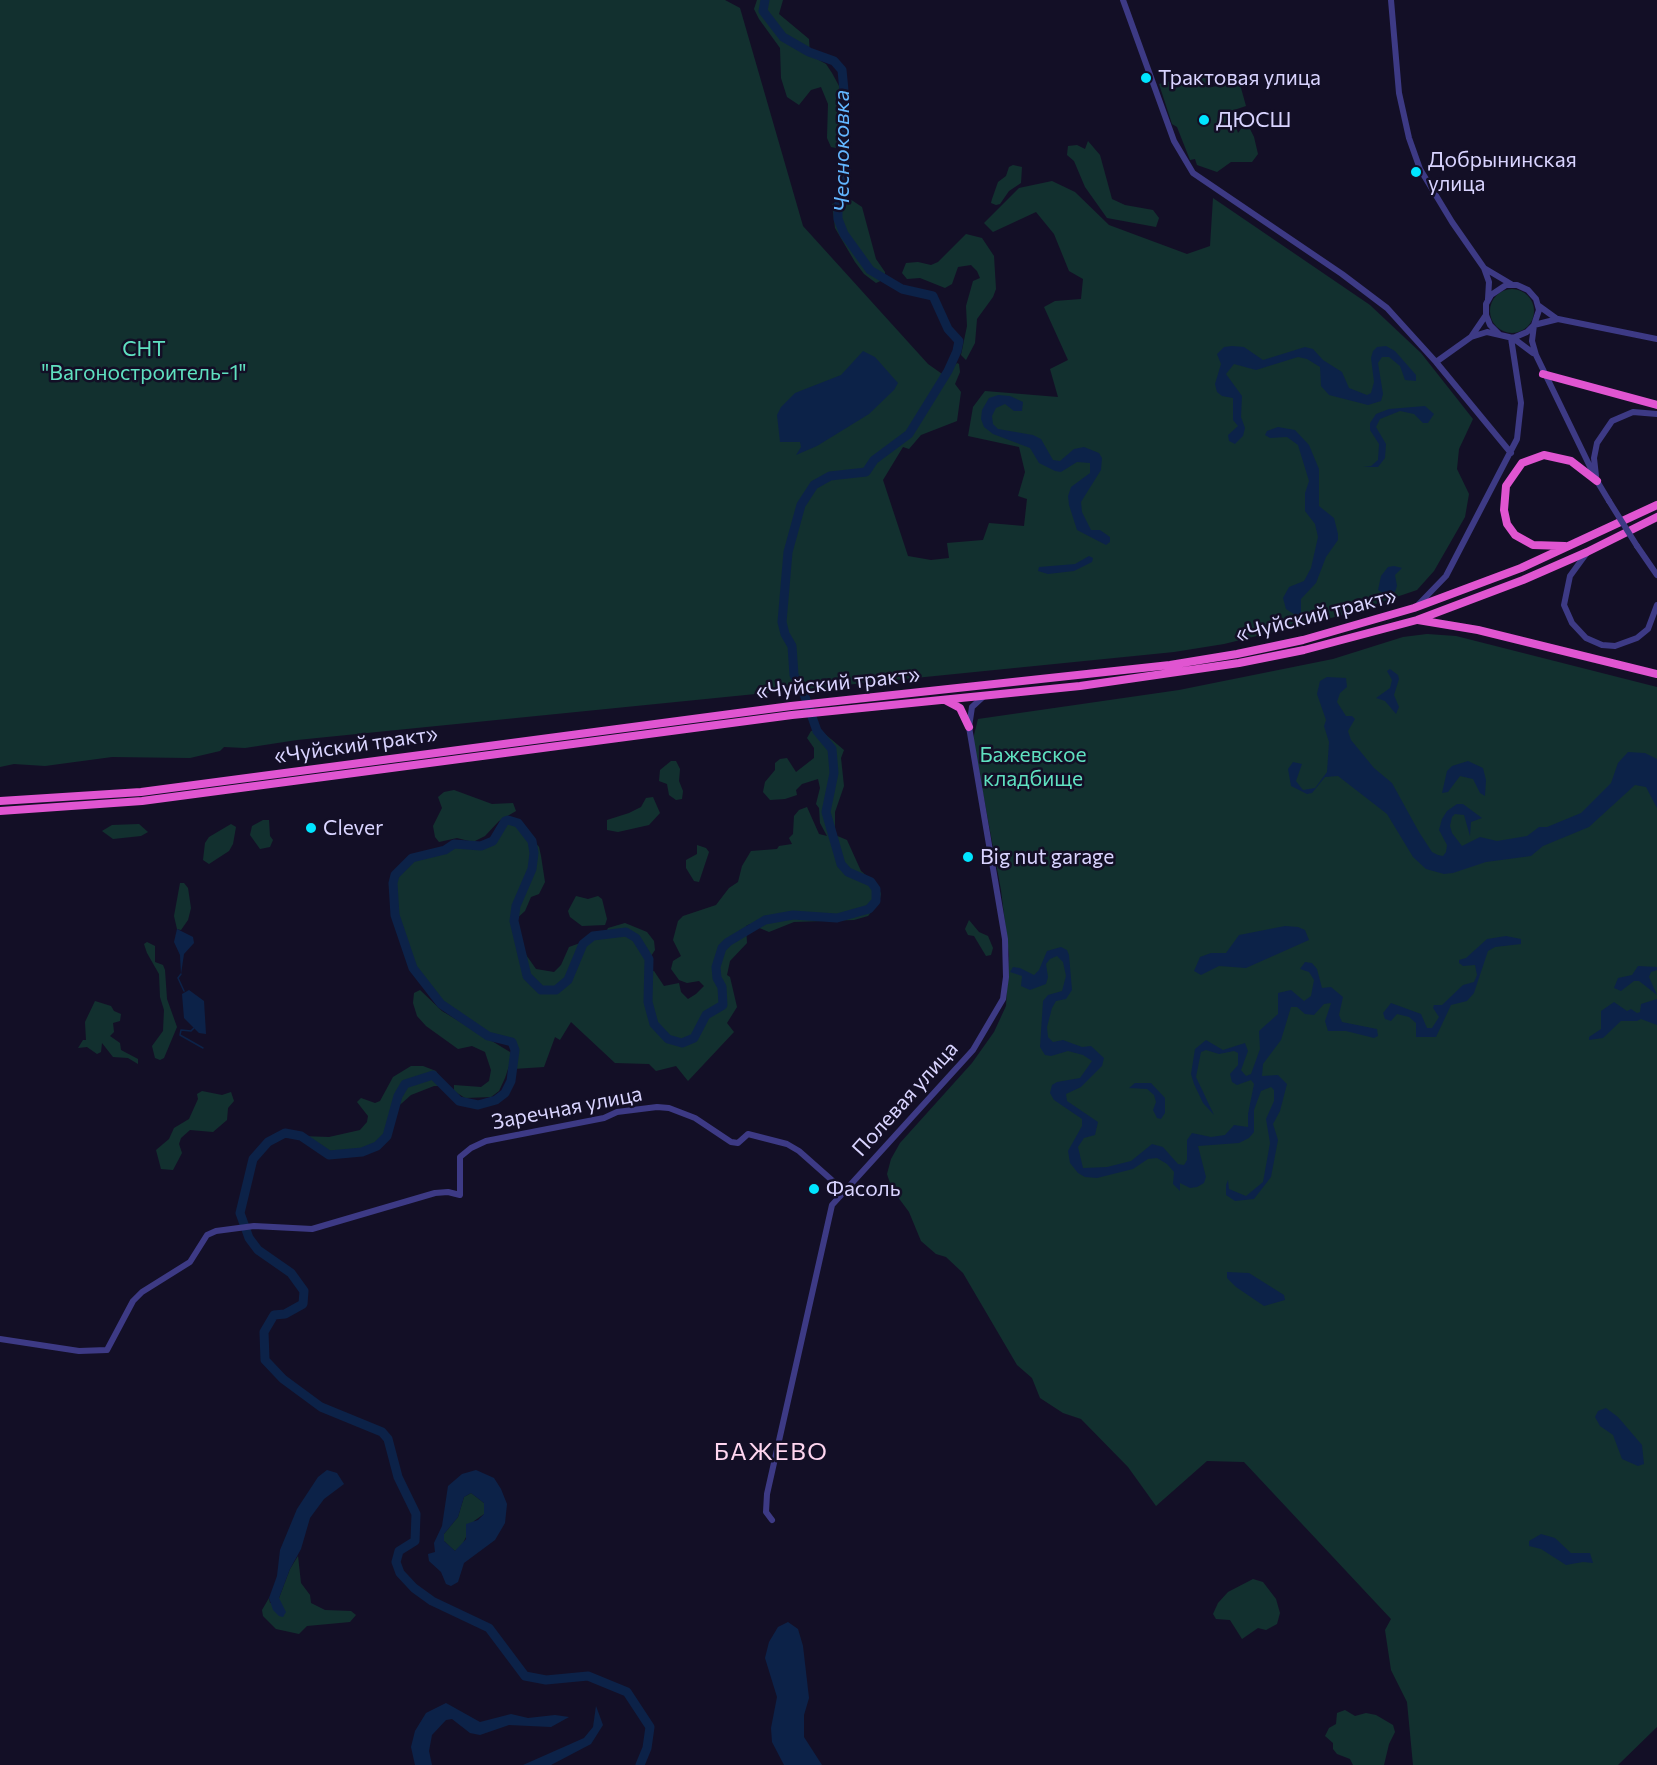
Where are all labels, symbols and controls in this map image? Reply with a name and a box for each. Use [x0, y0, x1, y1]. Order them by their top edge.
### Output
place label: Трактовая улица [1158, 65, 1321, 91]
marker: Трактовая улица [1139, 71, 1153, 85]
water label: Чесноковка [829, 90, 855, 212]
place label: ДЮСШ [1216, 107, 1292, 133]
marker: ДЮСШ [1197, 113, 1211, 127]
place label: Добрынинская улица [1428, 147, 1577, 197]
marker: Добрынинская улица [1409, 165, 1423, 179]
park label: СНТ "Вагоностроитель-1" [42, 336, 246, 386]
street label: «Чуйский тракт» [1233, 583, 1399, 647]
street label: «Чуйский тракт» [755, 662, 921, 704]
street label: «Чуйский тракт» [273, 721, 439, 769]
park label: Бажевское кладбище [979, 742, 1087, 792]
place label: Clever [323, 815, 383, 841]
marker: Clever [304, 821, 318, 835]
place label: Big nut garage [980, 844, 1114, 870]
marker: Big nut garage [961, 850, 975, 864]
street label: Полевая улица [847, 1036, 963, 1162]
street label: Заречная улица [490, 1081, 644, 1135]
place label: Фасоль [826, 1176, 901, 1202]
marker: Фасоль [807, 1182, 821, 1196]
district label: БАЖЕВО [714, 1438, 828, 1466]

